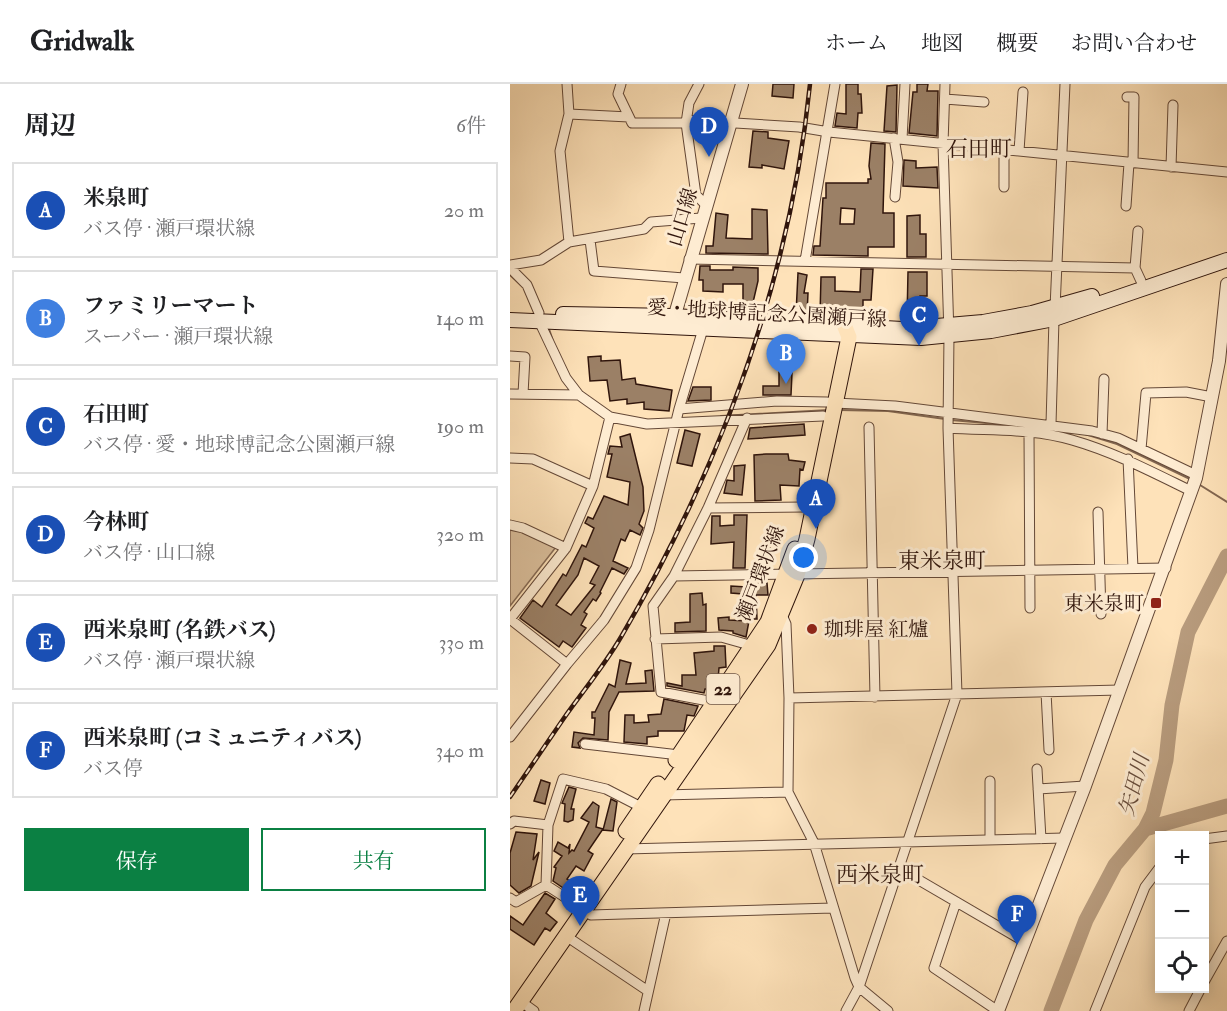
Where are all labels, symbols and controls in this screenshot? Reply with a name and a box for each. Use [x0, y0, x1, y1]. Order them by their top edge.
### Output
text: Gridwalk [30, 24, 134, 59]
text: ホーム [825, 30, 888, 57]
text: 地図 [921, 30, 963, 57]
text: 概要 [996, 30, 1038, 57]
text: お問い合わせ [1071, 30, 1197, 57]
pin: D [690, 107, 728, 157]
text: 周辺 [24, 110, 76, 142]
text: 6件 [456, 113, 486, 138]
district label: 石田町 [946, 135, 1012, 163]
text: 米泉町 [83, 184, 149, 212]
street label: 山口線 [662, 185, 703, 249]
text: A [39, 198, 52, 223]
text: 20 m [444, 198, 484, 223]
text: バス停 · 瀬戸環状線 [83, 216, 255, 241]
text: ファミリーマート [83, 292, 259, 320]
street label: 愛・地球博記念公園瀬戸線 [646, 295, 887, 332]
pin: C [900, 296, 938, 346]
text: B [39, 306, 52, 331]
text: 140 m [436, 306, 484, 331]
text: スーパー · 瀬戸環状線 [83, 324, 273, 349]
pin: B [766, 334, 806, 384]
text: 石田町 [83, 400, 149, 428]
text: C [38, 414, 53, 439]
text: 190 m [437, 414, 484, 439]
text: バス停 · 愛・地球博記念公園瀬戸線 [83, 432, 395, 457]
pin: A [796, 480, 836, 529]
text: 今林町 [83, 508, 149, 536]
text: D [37, 522, 54, 547]
text: 320 m [436, 522, 484, 547]
street label: 瀬戸環状線 [731, 522, 790, 624]
text: バス停 · 山口線 [83, 540, 215, 565]
your location [789, 543, 818, 572]
district label: 東米泉町 [898, 547, 986, 575]
place label: 東米泉町 [1064, 591, 1144, 616]
marker: 東米泉町 [1149, 596, 1163, 610]
text: 西米泉町 (名鉄バス) [83, 616, 276, 644]
place label: 珈琲屋 紅爐 [824, 617, 928, 642]
marker: 珈琲屋 紅爐 [805, 622, 819, 636]
text: E [38, 630, 53, 655]
text: 330 m [439, 630, 484, 655]
text: バス停 · 瀬戸環状線 [83, 648, 255, 673]
road number: 22 [706, 674, 740, 704]
text: 西米泉町 (コミュニティバス) [83, 724, 361, 752]
text: F [39, 738, 52, 763]
text: 340 m [436, 738, 484, 763]
water label: 矢田川 [1113, 749, 1156, 819]
text: バス停 [83, 756, 143, 781]
button: 保存 [24, 828, 249, 891]
button: 共有 [261, 828, 486, 891]
map controls [1155, 831, 1209, 993]
button: + [1155, 831, 1209, 885]
district label: 西米泉町 [836, 861, 924, 889]
pin: E [560, 876, 600, 926]
button: − [1155, 885, 1209, 939]
pin: F [998, 896, 1036, 945]
button: locate [1155, 939, 1209, 993]

